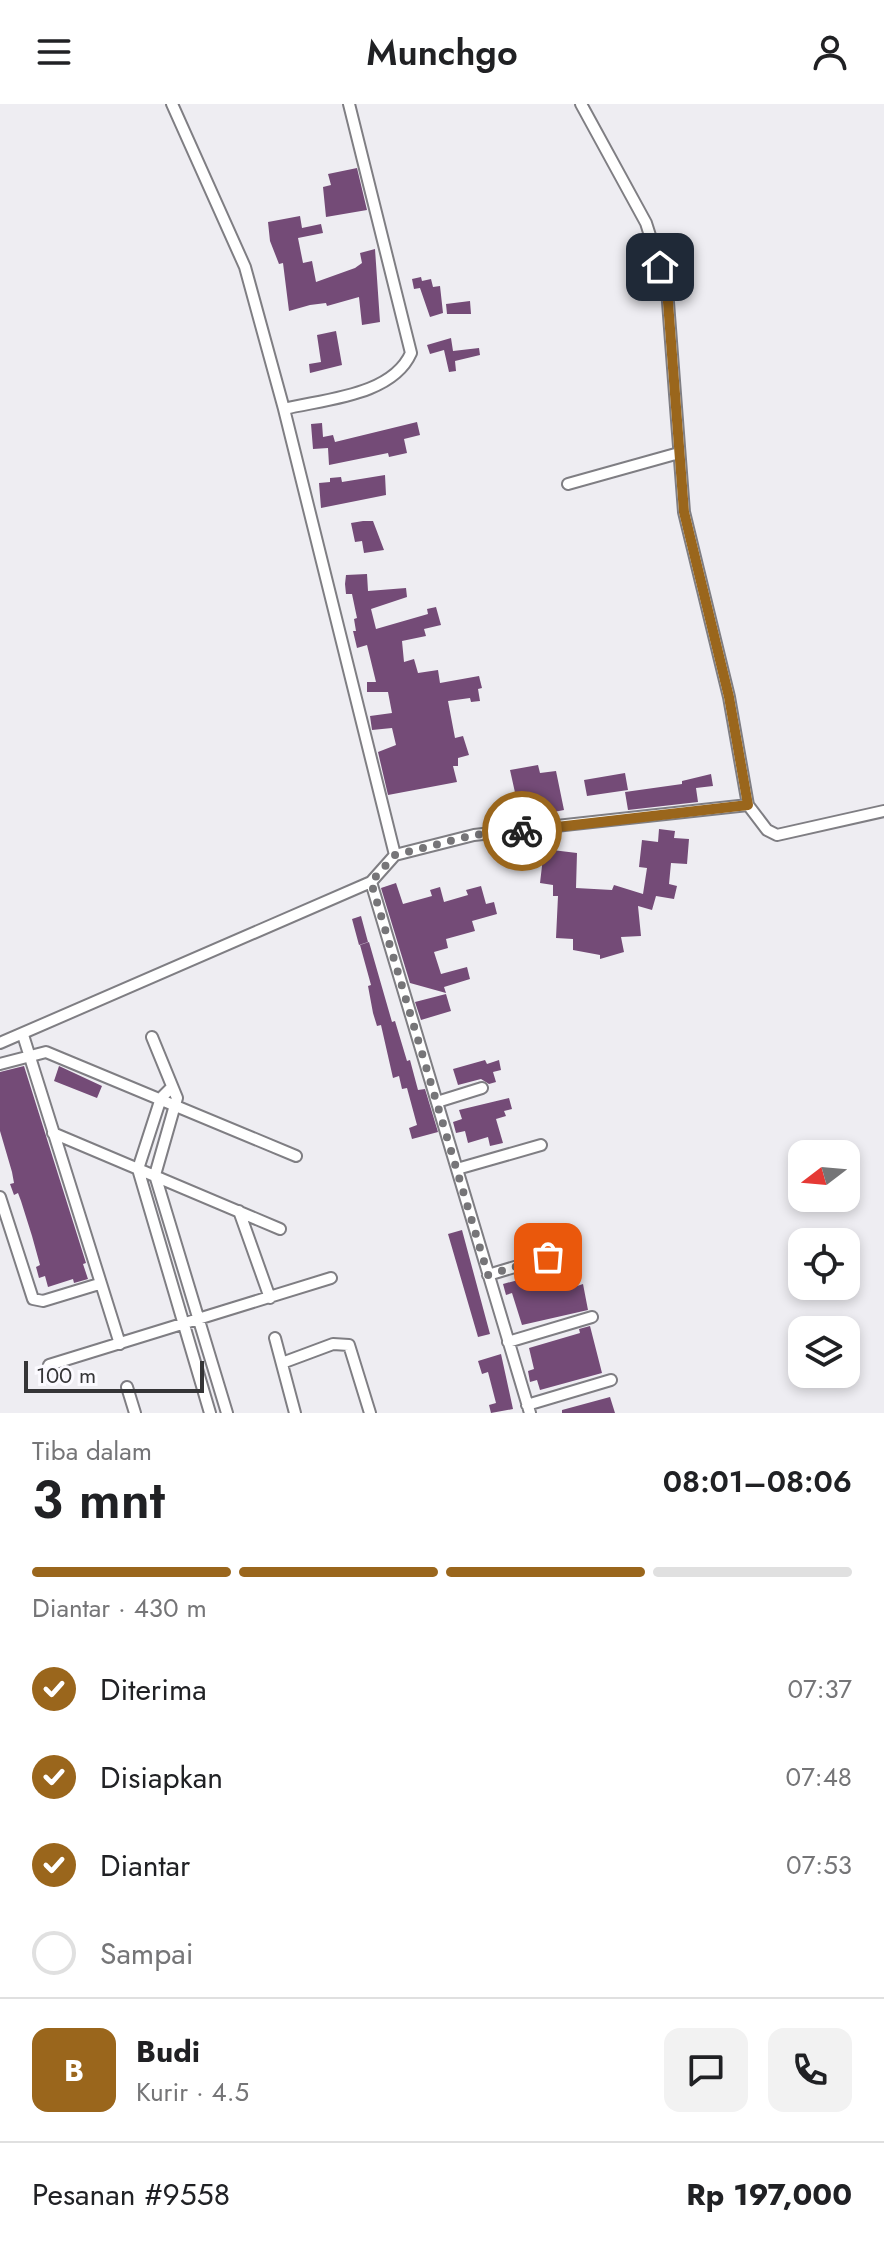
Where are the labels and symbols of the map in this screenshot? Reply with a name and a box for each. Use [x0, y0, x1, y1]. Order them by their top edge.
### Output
pin [626, 233, 694, 301]
courier [482, 791, 562, 871]
north arrow [788, 1140, 860, 1212]
pin [514, 1223, 582, 1291]
scale bar [24, 1357, 204, 1393]

